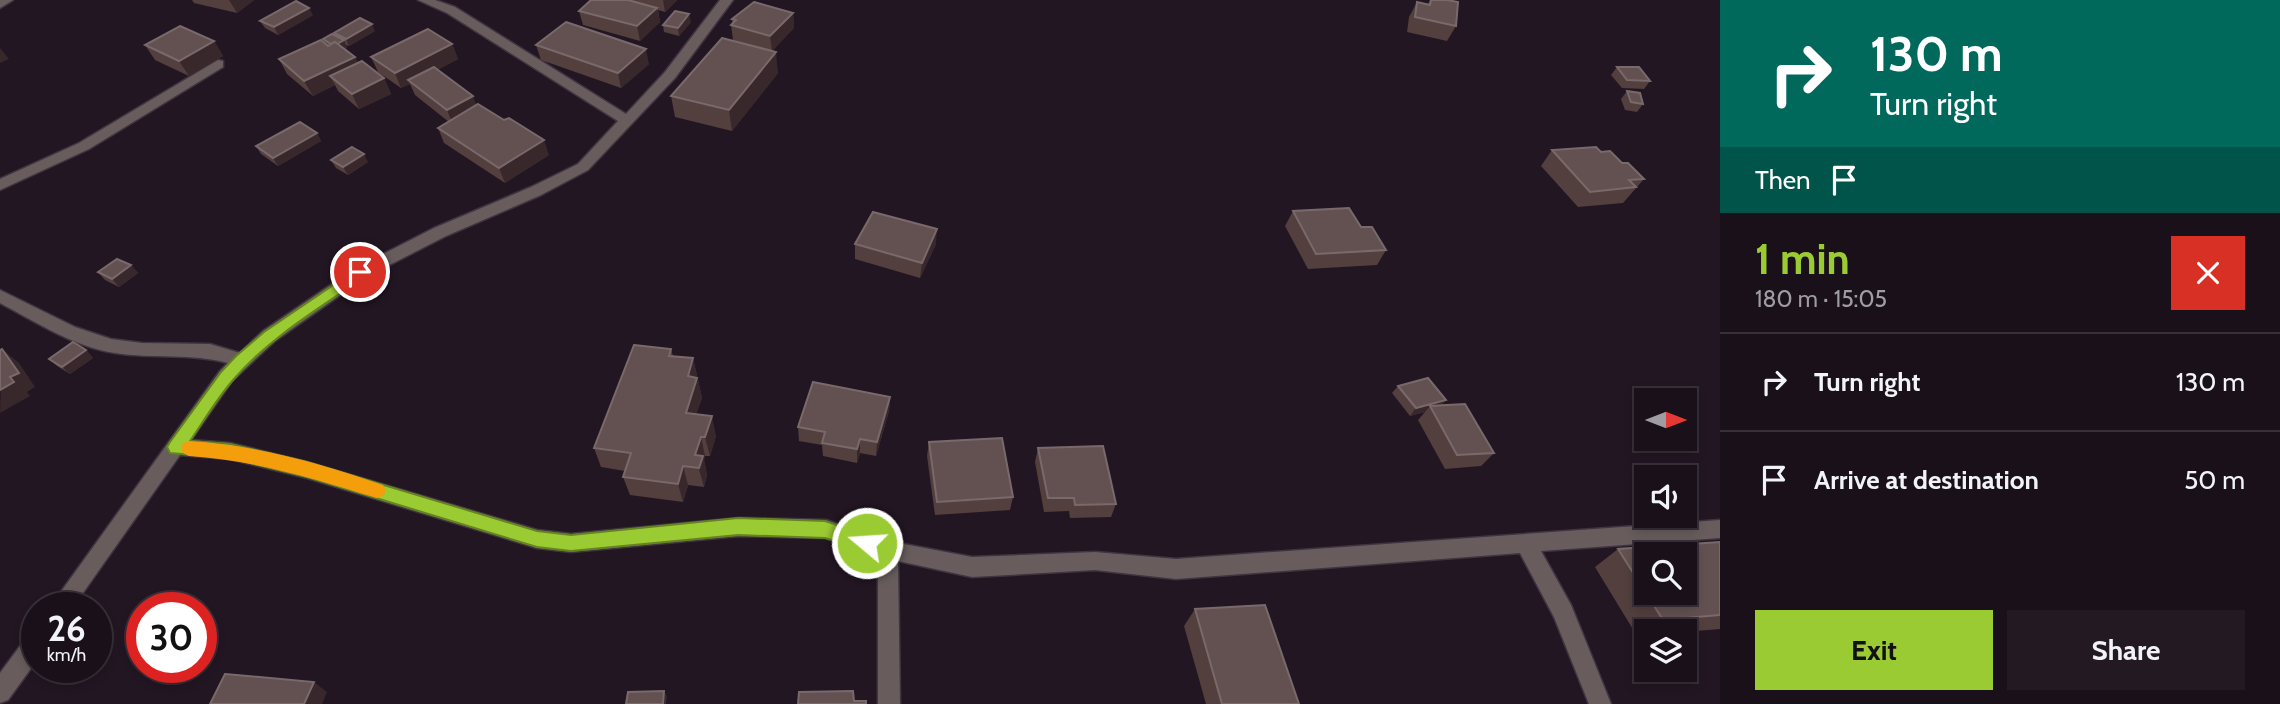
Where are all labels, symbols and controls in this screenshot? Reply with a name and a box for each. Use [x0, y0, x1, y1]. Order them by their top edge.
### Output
text: 130 m [1870, 24, 2003, 83]
icon: right [1755, 28, 1846, 119]
text: Turn right [1870, 84, 1997, 123]
icon: arrive [1825, 161, 1863, 199]
text: Then [1755, 164, 1811, 196]
text: 1 min [1755, 233, 1850, 285]
button: close [2171, 236, 2245, 310]
pin [330, 242, 390, 302]
icon: arrive [341, 253, 379, 291]
text: 180 m · 15:05 [1755, 285, 1887, 313]
icon: right [1755, 363, 1793, 401]
text: Turn right [1814, 366, 1920, 398]
text: 130 m [2176, 366, 2245, 398]
north arrow [1634, 388, 1698, 452]
map controls [1634, 388, 1697, 682]
icon: arrive [1755, 461, 1793, 499]
text: Arrive at destination [1814, 464, 2039, 496]
text: 50 m [2184, 464, 2245, 496]
button: sound [1634, 465, 1697, 528]
position arrow [830, 506, 904, 580]
button: search [1634, 542, 1697, 605]
speed limit sign: 30 [126, 592, 217, 683]
text: 26 [47, 607, 86, 650]
button: Exit [1755, 610, 1993, 690]
button: Share [2007, 610, 2245, 690]
button: layers [1634, 619, 1697, 682]
text: km/h [47, 644, 86, 666]

